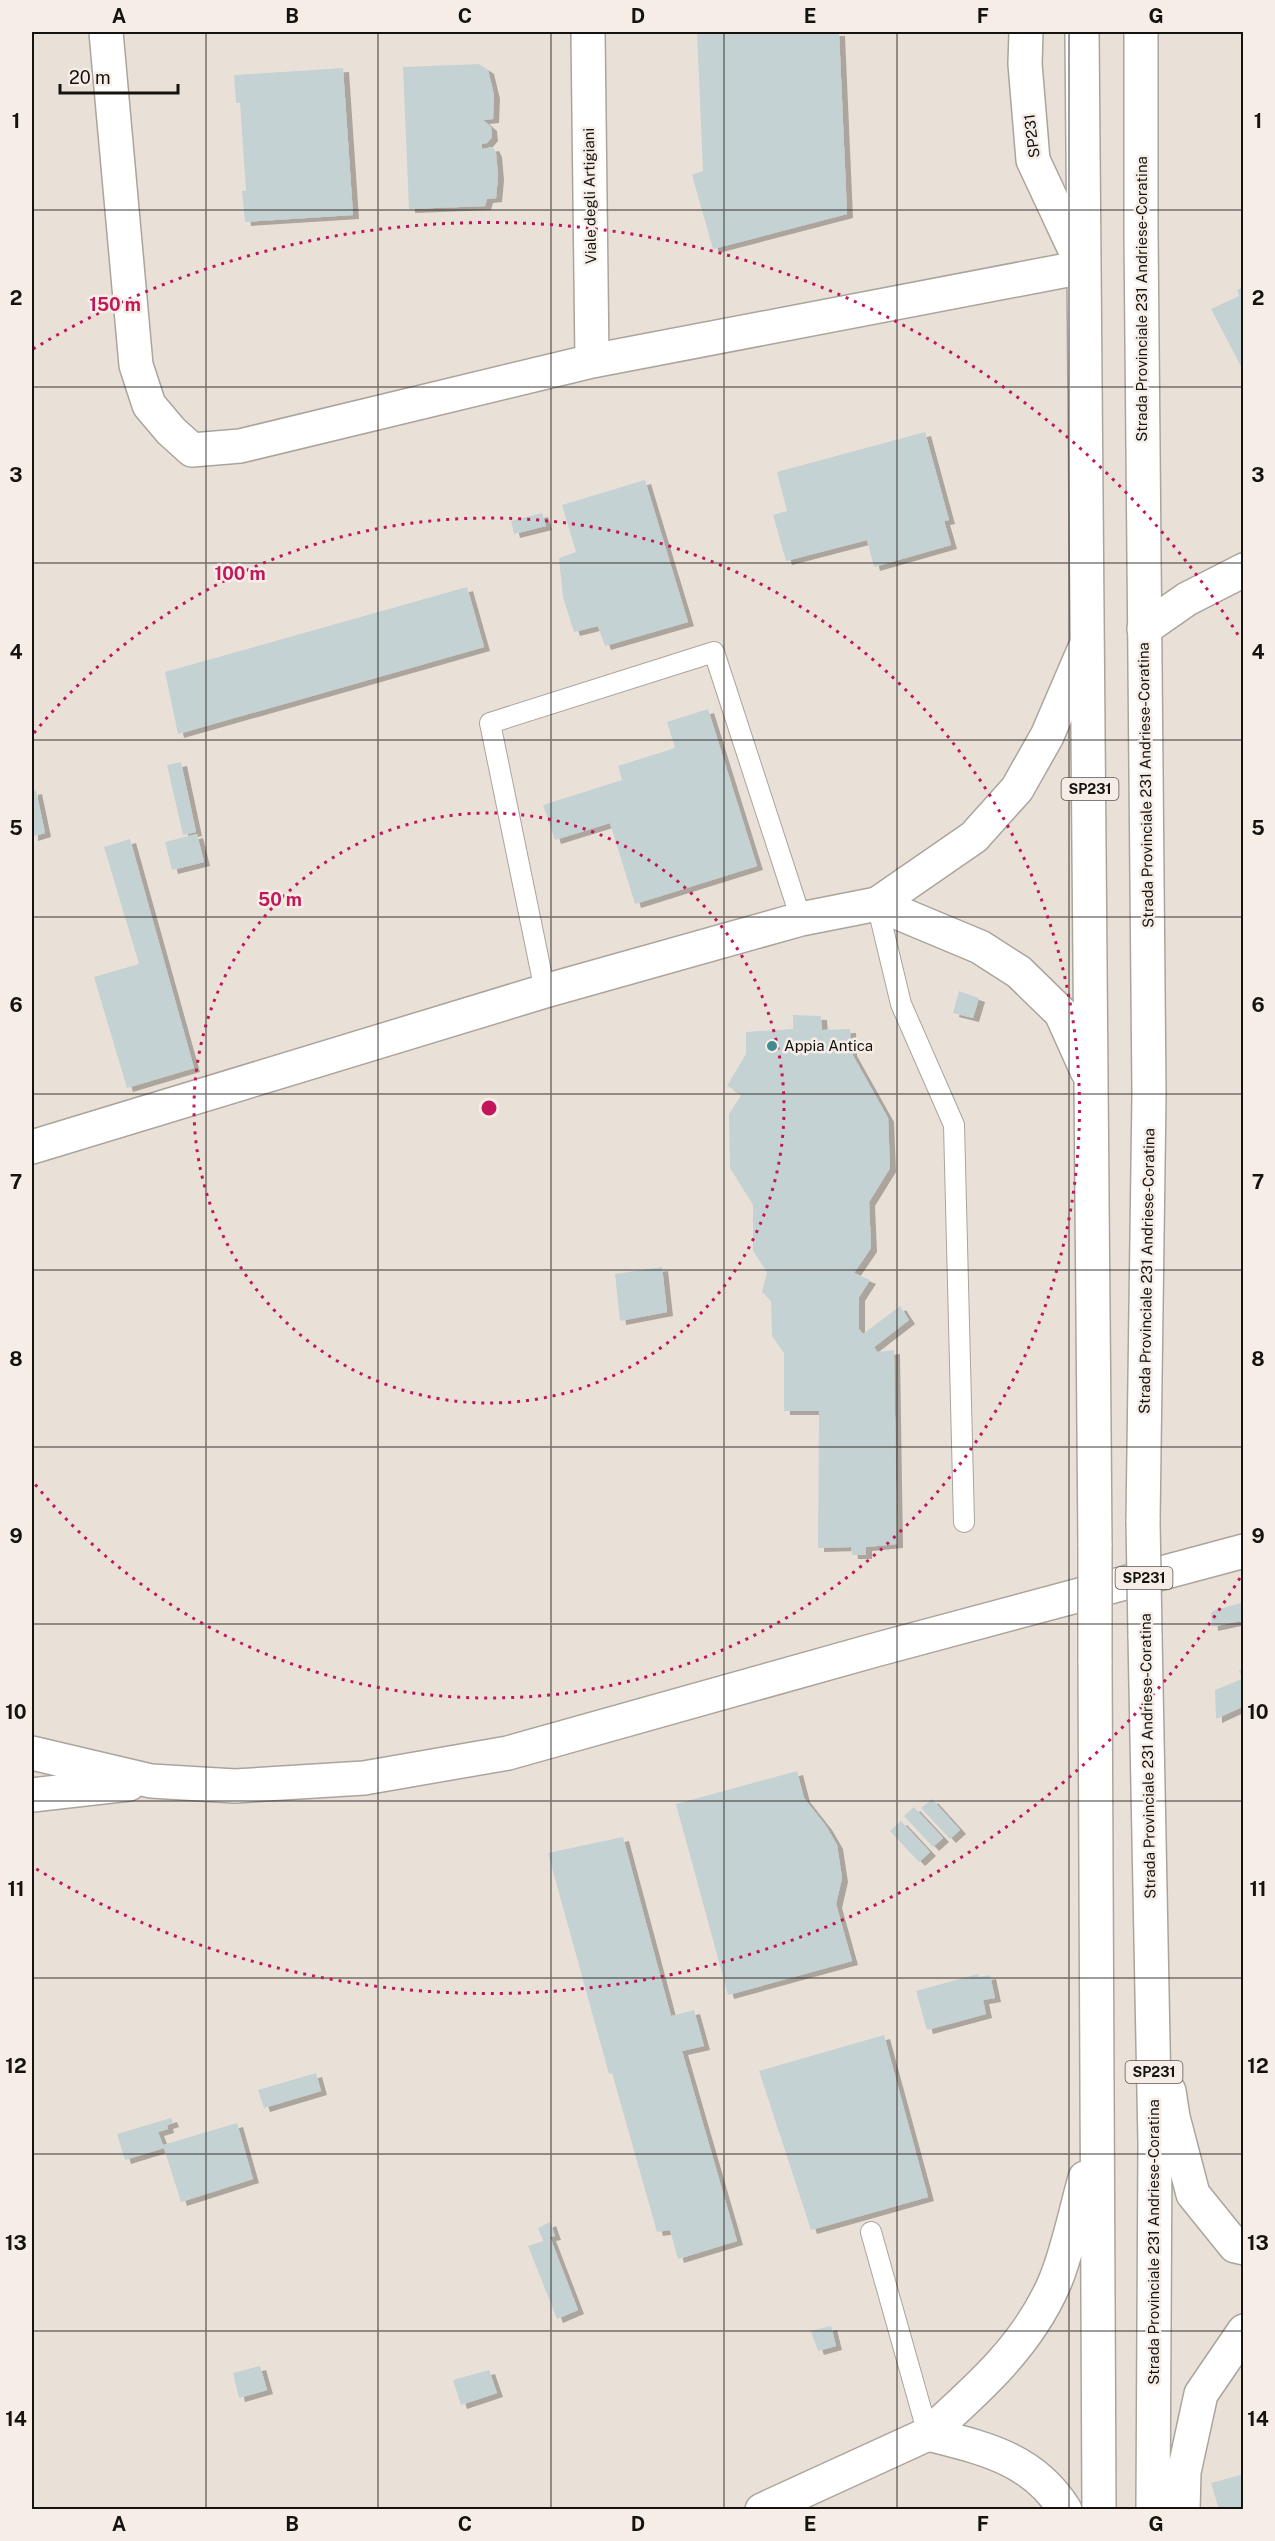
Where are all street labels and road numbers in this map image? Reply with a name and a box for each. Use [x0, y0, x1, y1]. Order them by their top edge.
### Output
street label: SP231 [1020, 113, 1043, 159]
street label: Viale degli Artigiani [580, 128, 599, 264]
street label: Strada Provinciale 231 Andriese-Coratina [1133, 156, 1150, 442]
street label: Strada Provinciale 231 Andriese-Coratina [1135, 642, 1156, 928]
road number: SP231 [1062, 778, 1118, 800]
street label: Strada Provinciale 231 Andriese-Coratina [1136, 1128, 1157, 1414]
road number: SP231 [1116, 1567, 1172, 1589]
street label: Strada Provinciale 231 Andriese-Coratina [1137, 1613, 1158, 1899]
road number: SP231 [1126, 2061, 1182, 2083]
street label: Strada Provinciale 231 Andriese-Coratina [1145, 2099, 1162, 2385]

